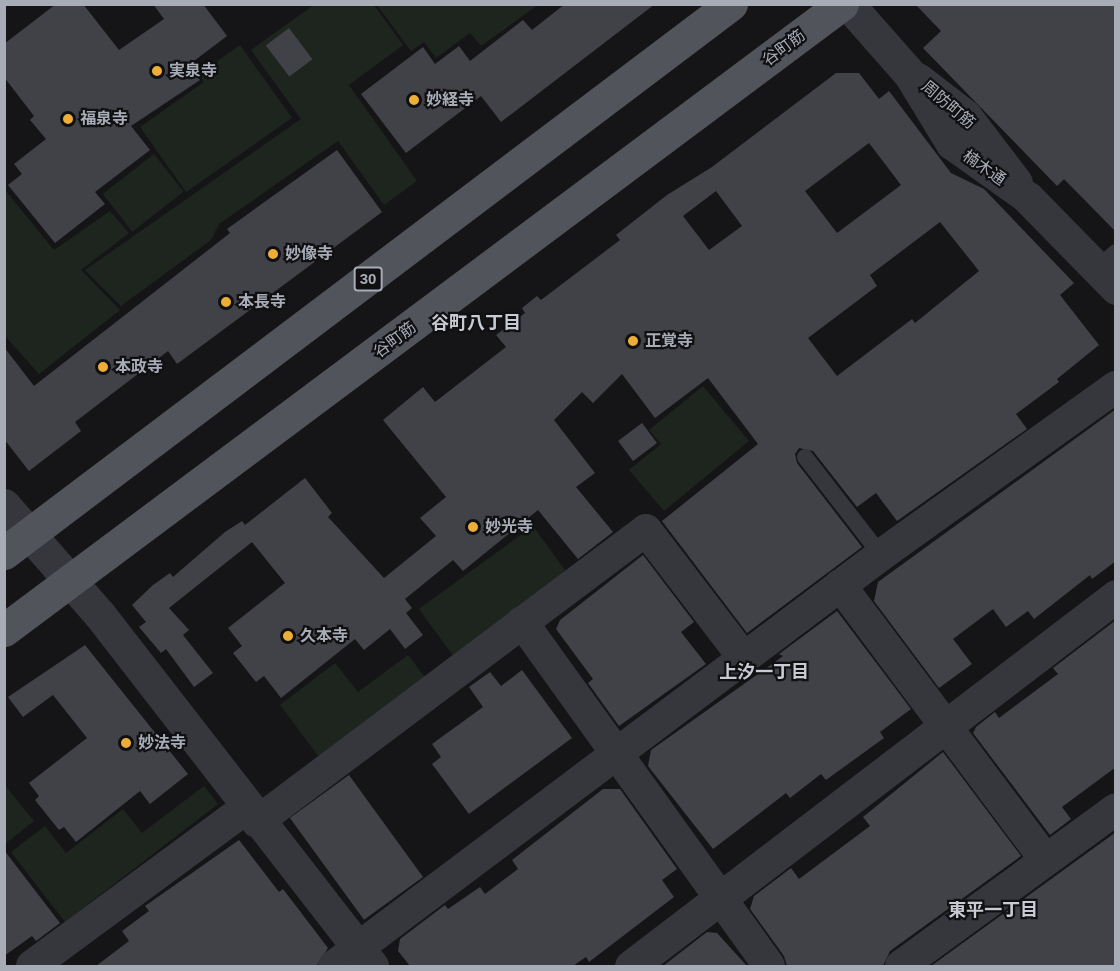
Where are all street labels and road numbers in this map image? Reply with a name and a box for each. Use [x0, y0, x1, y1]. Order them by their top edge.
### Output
street label: 谷町筋 [759, 26, 809, 70]
street label: 周防町筋 [917, 77, 979, 133]
street label: 楠木通 [959, 146, 1009, 190]
road number: 30 [353, 267, 383, 291]
street label: 谷町筋 [370, 318, 420, 362]

